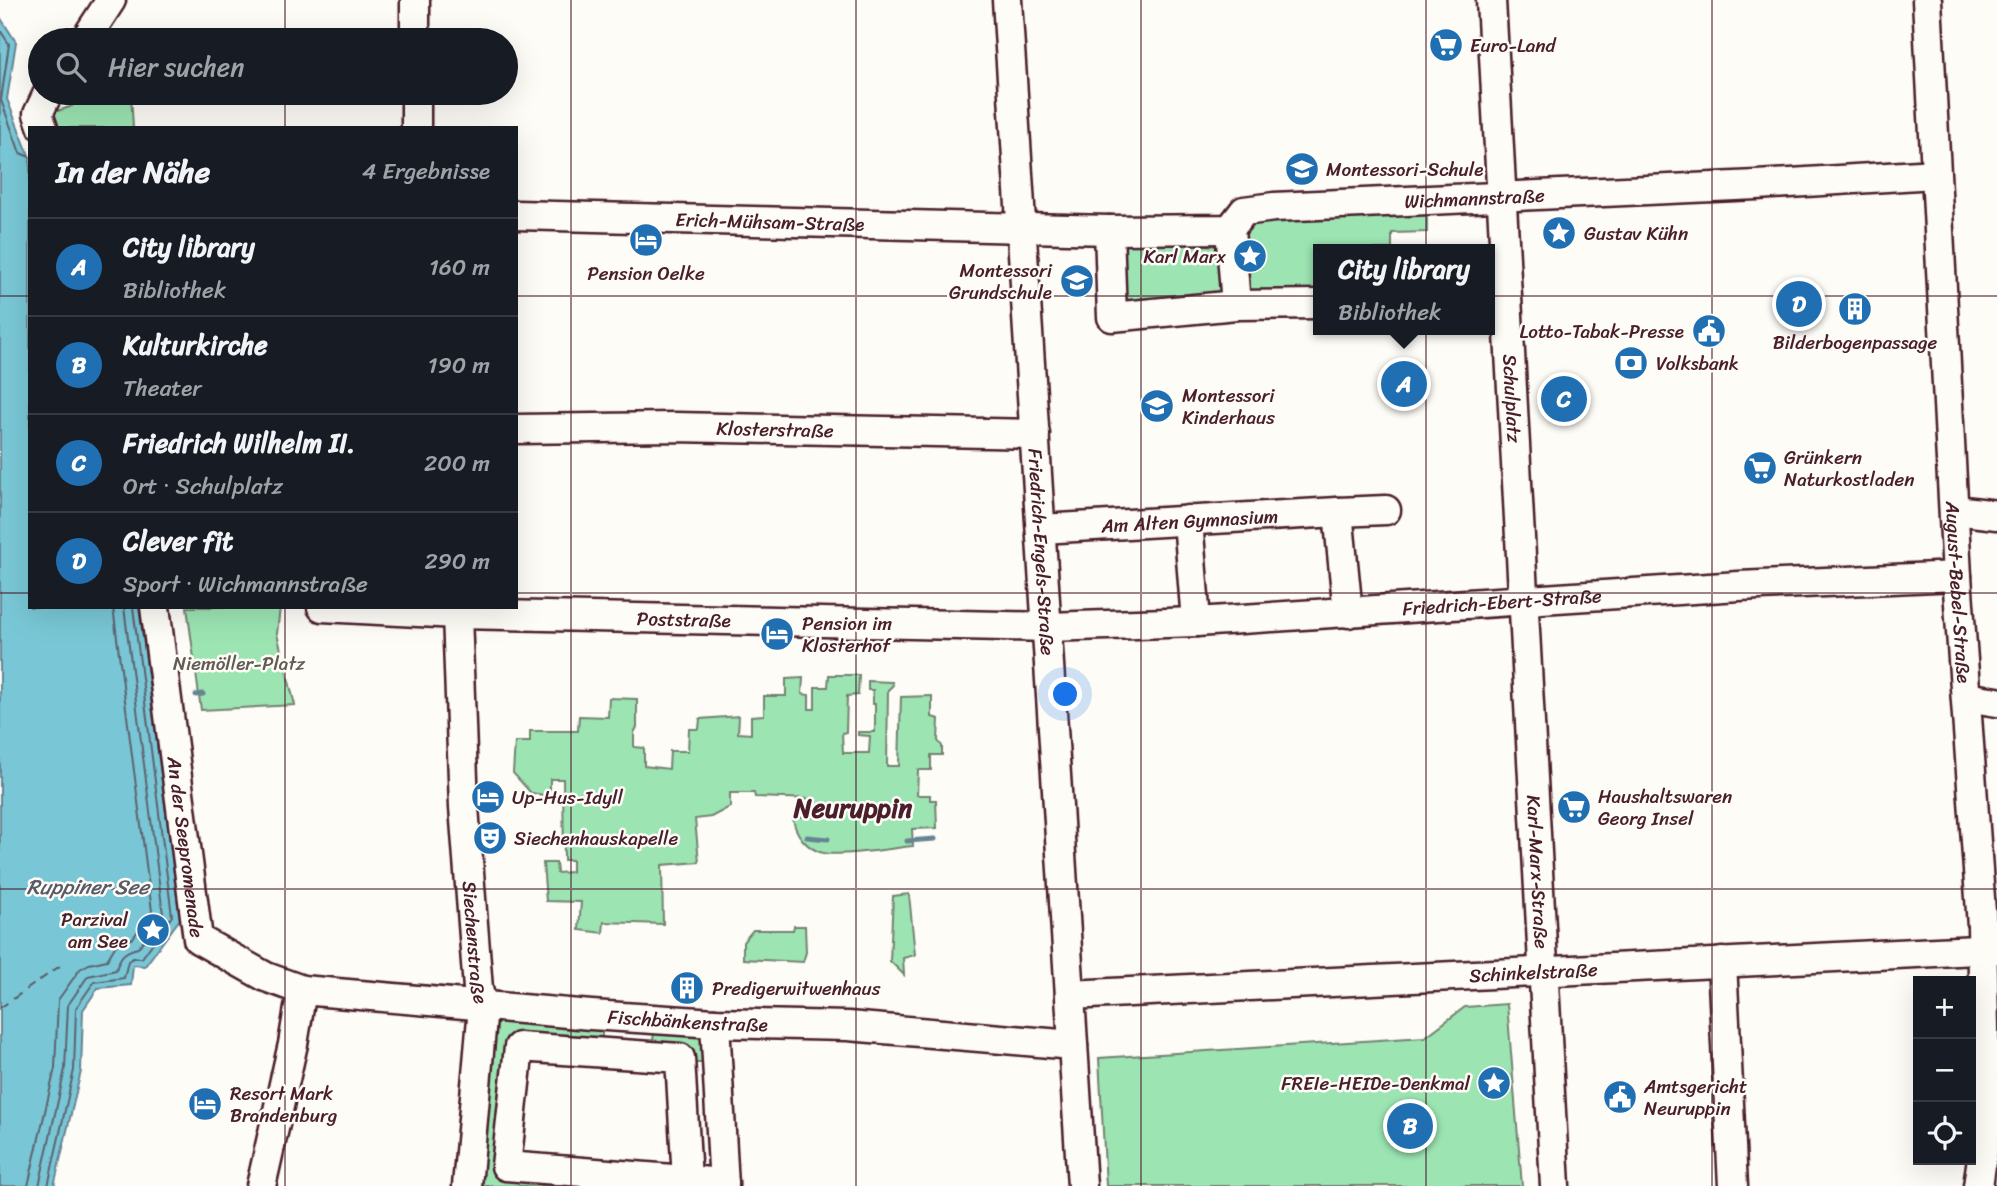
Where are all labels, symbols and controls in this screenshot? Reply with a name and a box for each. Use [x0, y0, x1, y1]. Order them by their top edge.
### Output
supermarket icon: Euro-Land [1427, 26, 1465, 64]
search box [28, 28, 518, 105]
place label: Euro-Land [1470, 29, 1558, 62]
text: Hier suchen [108, 44, 244, 90]
icon: search [52, 48, 90, 86]
text: In der Nähe [56, 145, 210, 199]
school or university icon: Montessori-Schule [1283, 150, 1321, 188]
text: 4 Ergebnisse [362, 151, 490, 192]
place label: Montessori-Schule [1326, 153, 1483, 186]
street label: Wichmannstraße [1404, 179, 1546, 218]
street label: Erich-Mühsam-Straße [675, 203, 865, 241]
place icon: Gustav Kühn [1540, 214, 1578, 252]
place label: Gustav Kühn [1584, 217, 1688, 250]
hotel icon: Pension Oelke [627, 221, 665, 259]
text: City library [123, 224, 255, 270]
place icon: Karl Marx [1231, 237, 1269, 275]
place label: Karl Marx [1143, 240, 1226, 273]
popup [1313, 244, 1495, 335]
text: City library [1338, 246, 1470, 292]
text: A [71, 247, 87, 288]
text: 160 m [429, 247, 490, 288]
place label: Montessori Grundschule [949, 254, 1053, 309]
place label: Pension Oelke [587, 257, 705, 290]
school or university icon: Montessori Grundschule [1058, 262, 1096, 300]
text: Bibliothek [123, 270, 226, 311]
pin: D [1776, 278, 1822, 330]
building icon: Bilderbogenpassage [1836, 290, 1874, 328]
text: Bibliothek [1338, 292, 1441, 333]
public building icon: Lotto-Tabak-Presse [1690, 312, 1728, 350]
place label: Lotto-Tabak-Presse [1520, 315, 1684, 348]
text: Kulturkirche [123, 322, 268, 368]
place label: Bilderbogenpassage [1773, 326, 1938, 359]
bank icon: Volksbank [1612, 344, 1650, 382]
text: B [72, 345, 86, 386]
text: 190 m [428, 345, 490, 386]
place label: Volksbank [1656, 347, 1739, 380]
street label: Schulplatz [1493, 353, 1531, 445]
pin: A [1381, 358, 1427, 410]
text: Theater [123, 368, 202, 409]
pin: C [1541, 373, 1587, 425]
place label: Montessori Kinderhaus [1182, 379, 1275, 434]
school or university icon: Montessori Kinderhaus [1138, 387, 1176, 425]
street label: Klosterstraße [716, 412, 834, 447]
text: Friedrich Wilhelm II. [123, 420, 355, 466]
place label: Grünkern Naturkostladen [1784, 441, 1915, 496]
text: C [72, 443, 86, 484]
text: 200 m [424, 443, 490, 484]
street label: Friedrich-Engels-Straße [1018, 447, 1064, 657]
supermarket icon: Grünkern Naturkostladen [1741, 449, 1779, 487]
text: Ort · Schulplatz [123, 466, 283, 507]
street label: Am Alten Gymnasium [1099, 499, 1279, 543]
street label: August-Bebel-Straße [1936, 499, 1981, 684]
text: Clever fit [123, 518, 233, 564]
text: D [72, 541, 86, 582]
text: 290 m [424, 541, 490, 582]
text: Sport · Wichmannstraße [123, 564, 368, 605]
street label: Friedrich-Ebert-Straße [1401, 579, 1603, 625]
street label: Poststraße [636, 602, 731, 637]
place label: Pension im Klosterhof [802, 607, 892, 662]
hotel icon: Pension im Klosterhof [758, 615, 796, 653]
park label: Niemöller-Platz [173, 647, 306, 680]
your location [1048, 677, 1082, 711]
street label: An der Seepromenade [157, 753, 214, 940]
hotel icon: Up-Hus-Idyll [469, 778, 507, 816]
place label: Haushaltswaren Georg Insel [1598, 780, 1732, 835]
place label: Up-Hus-Idyll [512, 781, 623, 814]
district label: Neuruppin [793, 785, 912, 831]
supermarket icon: Haushaltswaren Georg Insel [1555, 788, 1593, 826]
street label: Karl-Marx-Straße [1517, 794, 1558, 950]
theatre icon: Siechenhauskapelle [471, 819, 509, 857]
place label: Siechenhauskapelle [514, 822, 679, 855]
water label: Ruppiner See [27, 868, 151, 906]
street label: Siechenstraße [453, 880, 497, 1008]
place label: Parzival am See [61, 903, 129, 958]
place icon: Parzival am See [134, 911, 172, 949]
street label: Schinkelstraße [1468, 953, 1599, 992]
building icon: Predigerwitwenhaus [668, 969, 706, 1007]
place label: Predigerwitwenhaus [712, 972, 881, 1005]
map controls [1913, 976, 1976, 1165]
button: + [1913, 976, 1976, 1039]
street label: Fischbänkenstraße [607, 1000, 768, 1041]
button: − [1913, 1039, 1976, 1102]
place icon: FREIe-HEIDe-Denkmal [1475, 1064, 1513, 1102]
place label: FREIe-HEIDe-Denkmal [1281, 1067, 1471, 1100]
place label: Amtsgericht Neuruppin [1643, 1070, 1747, 1125]
place label: Resort Mark Brandenburg [230, 1077, 338, 1132]
public building icon: Amtsgericht Neuruppin [1601, 1078, 1639, 1116]
hotel icon: Resort Mark Brandenburg [186, 1085, 224, 1123]
pin: B [1387, 1100, 1433, 1152]
button: locate [1913, 1102, 1976, 1165]

